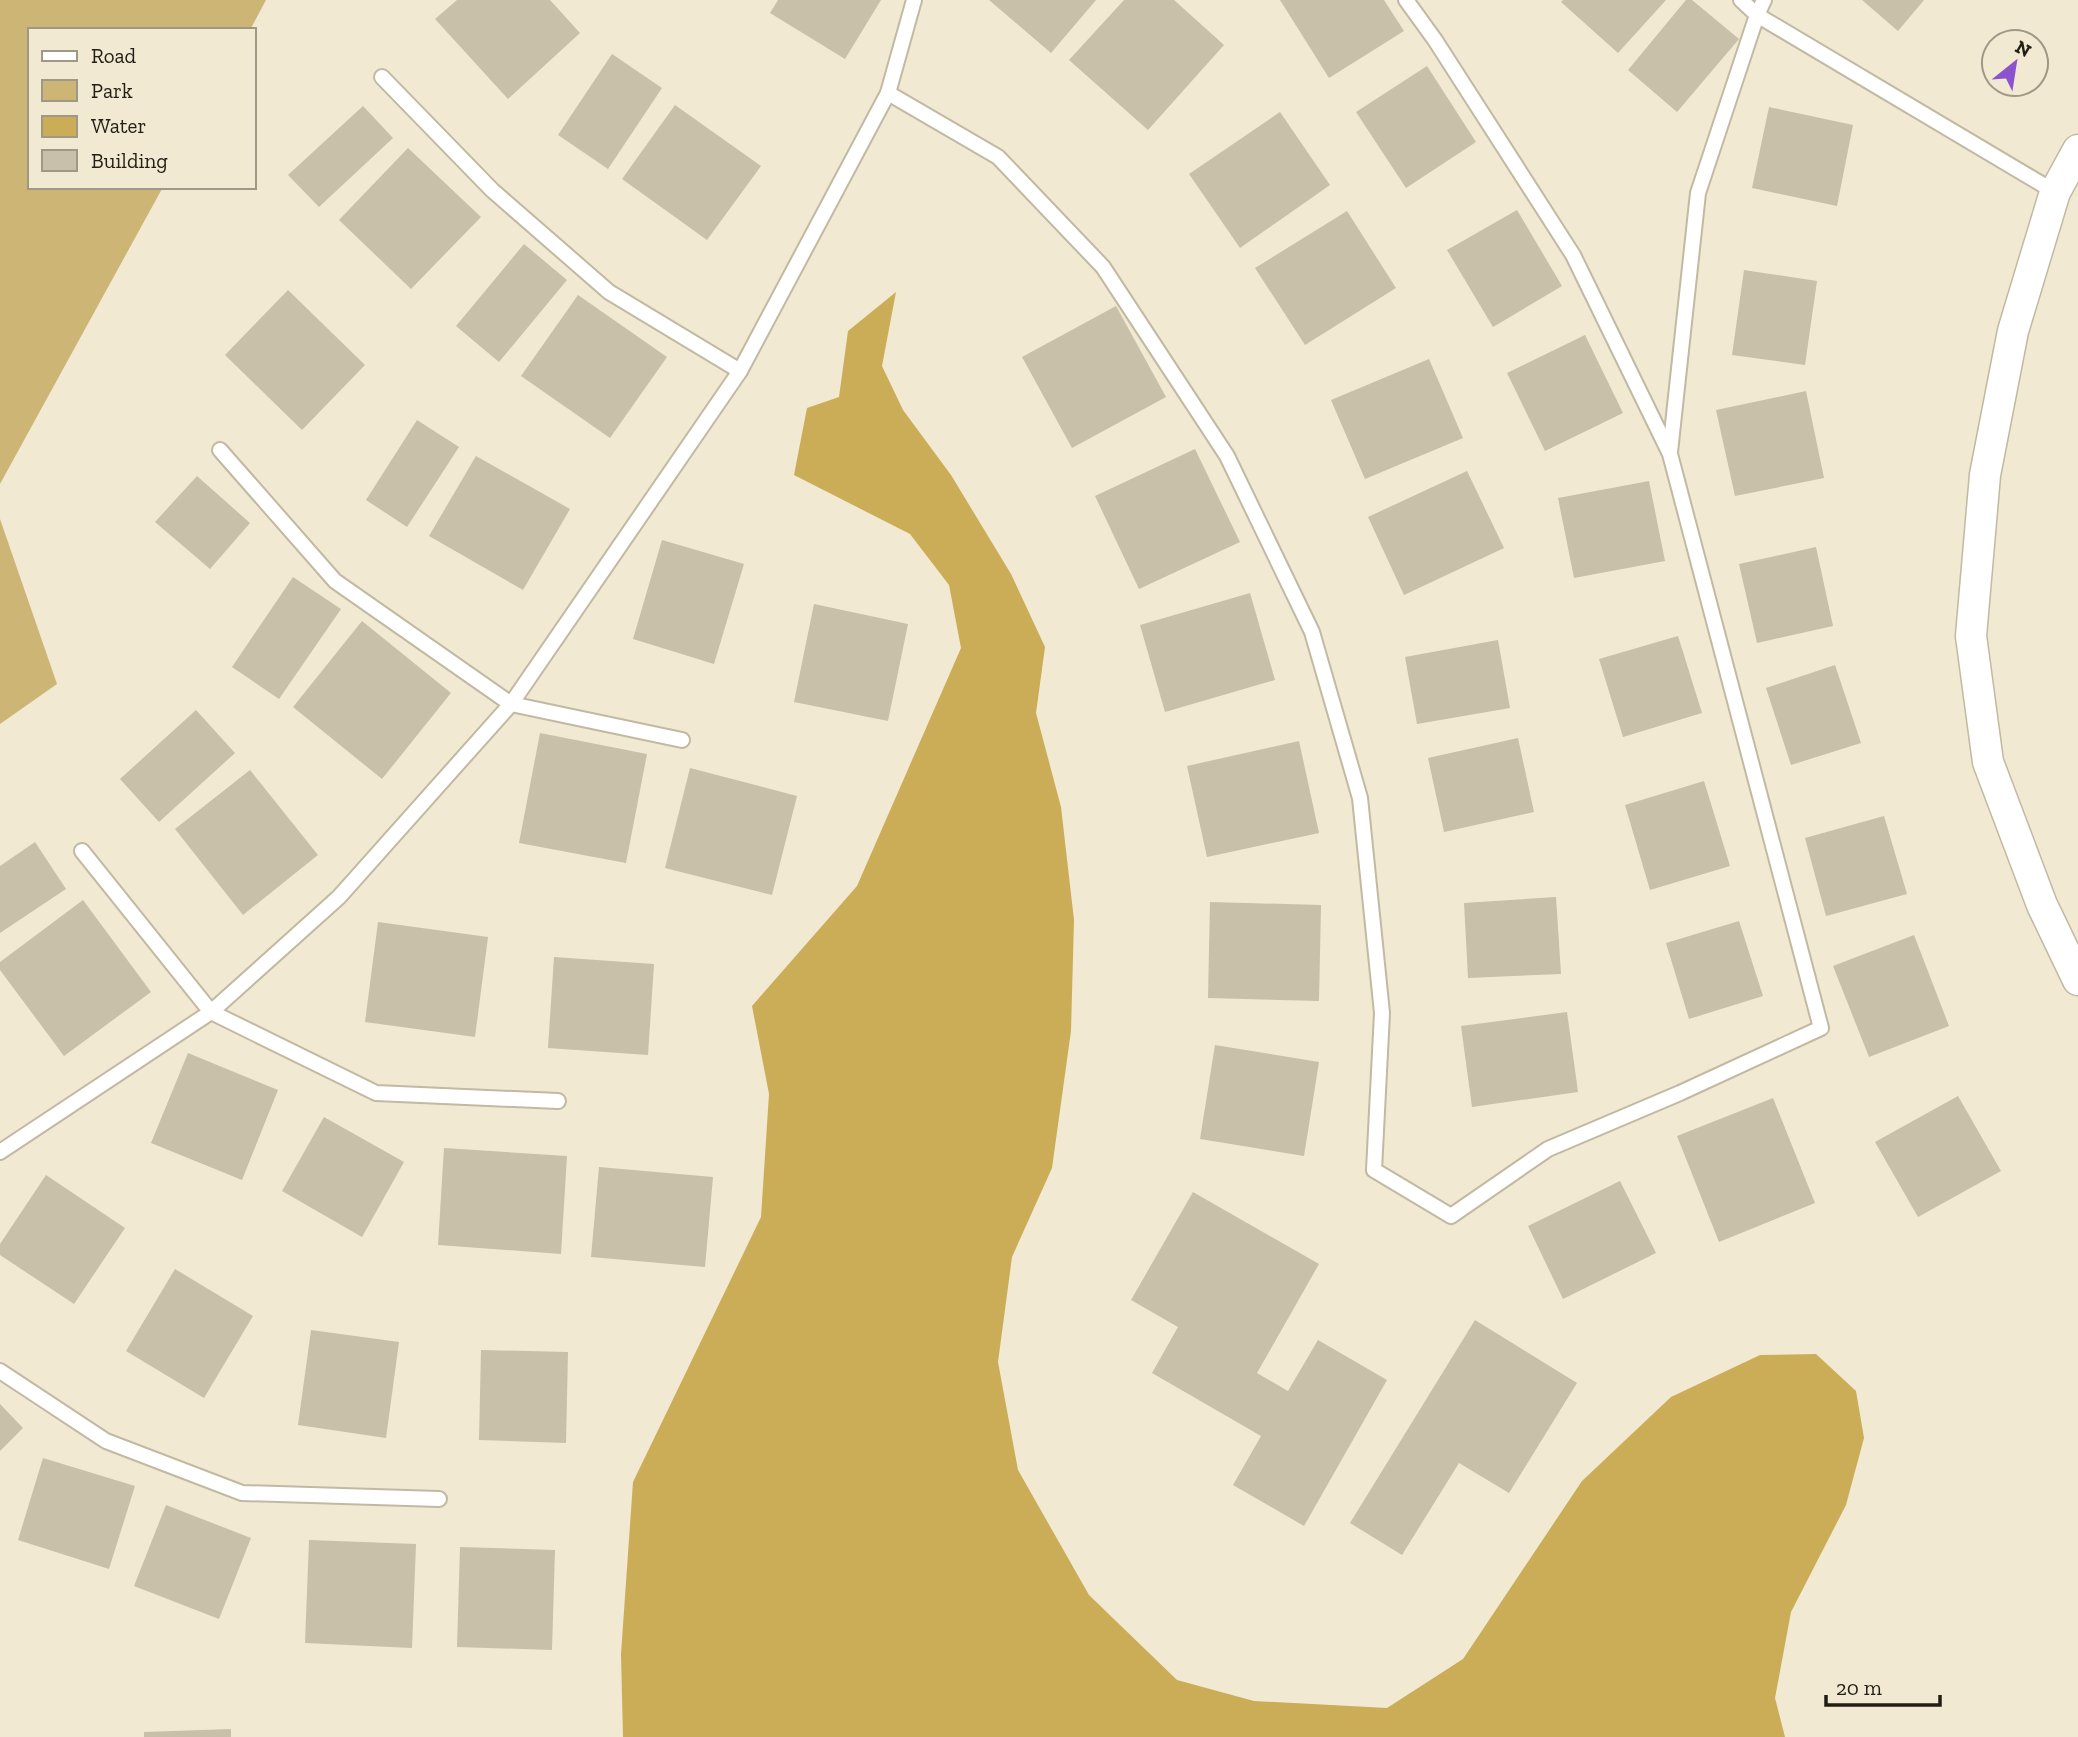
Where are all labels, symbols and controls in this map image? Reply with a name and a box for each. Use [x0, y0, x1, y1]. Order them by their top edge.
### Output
legend [28, 28, 256, 189]
north arrow [1980, 28, 2050, 98]
text: N [2011, 35, 2035, 62]
text: Road [91, 43, 137, 68]
text: Park [91, 78, 133, 103]
text: Water [91, 113, 146, 138]
text: Building [91, 148, 168, 173]
scale bar [1826, 1664, 1940, 1708]
text: 20 m [1836, 1675, 1882, 1700]

